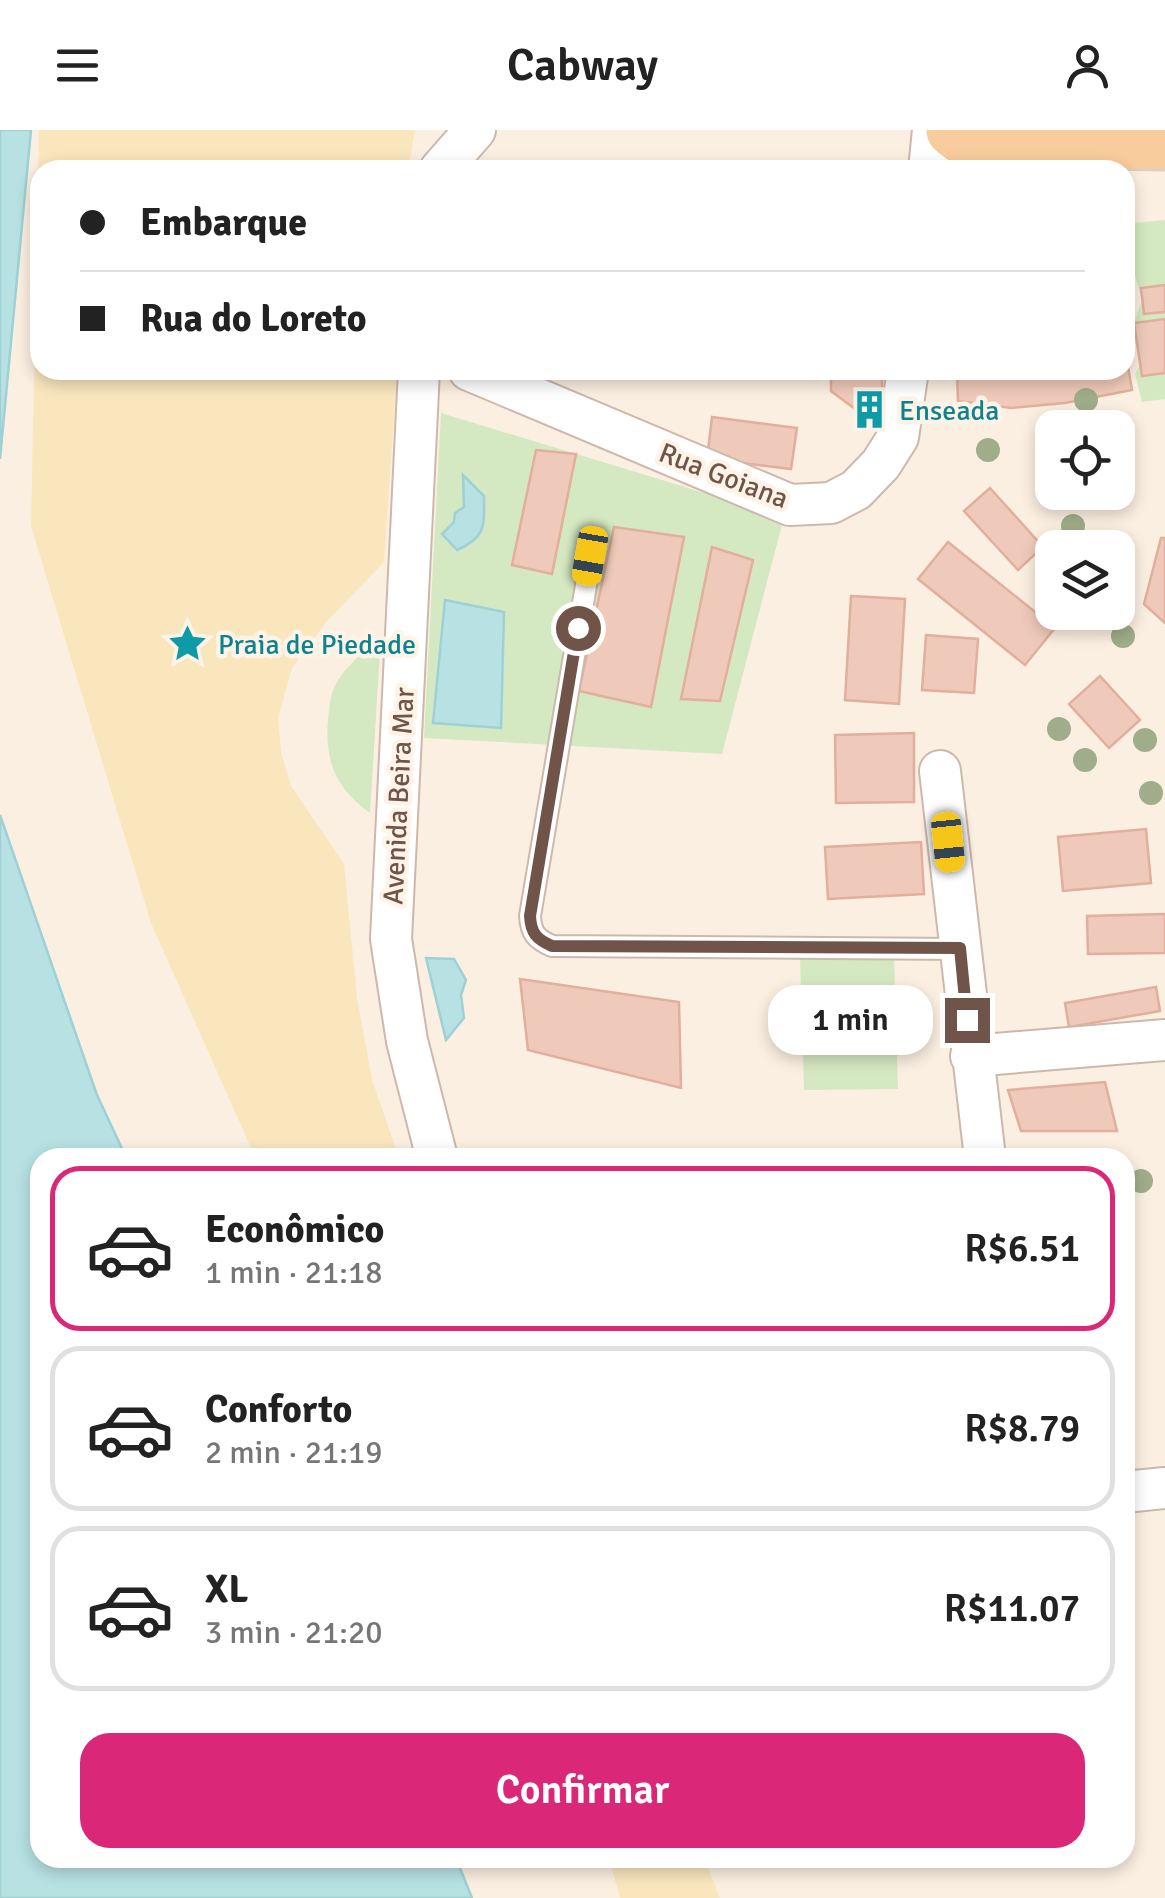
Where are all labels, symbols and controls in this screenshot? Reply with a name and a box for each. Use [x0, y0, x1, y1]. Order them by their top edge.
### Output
icon: menu [50, 38, 105, 93]
text: Cabway [507, 38, 658, 93]
icon: person [1060, 38, 1115, 93]
text: Embarque [140, 199, 307, 246]
text: Rua do Loreto [140, 295, 367, 342]
building icon: Enseada [848, 389, 890, 431]
place label: Enseada [899, 394, 1000, 428]
map controls [1035, 410, 1135, 630]
button: locate [1035, 410, 1135, 510]
street label: Rua Goiana [654, 436, 793, 516]
car [570, 524, 610, 588]
button: layers [1035, 530, 1135, 630]
route start [556, 606, 601, 651]
place icon: Praia de Piedade [167, 623, 209, 665]
place label: Praia de Piedade [218, 628, 416, 662]
street label: Avenida Beira Mar [376, 686, 422, 905]
car [930, 811, 966, 873]
callout: 1 min [767, 985, 932, 1055]
route end [945, 998, 990, 1043]
text: 1 min [812, 1000, 889, 1039]
icon: car [85, 1204, 175, 1294]
text: Econômico [205, 1206, 384, 1253]
text: R$6.51 [964, 1225, 1080, 1272]
text: 1 min · 21:18 [205, 1253, 383, 1292]
icon: car [85, 1384, 175, 1474]
text: Conforto [205, 1386, 352, 1433]
text: R$8.79 [964, 1405, 1080, 1452]
text: 2 min · 21:19 [205, 1433, 383, 1472]
icon: car [85, 1564, 175, 1654]
text: XL [205, 1566, 248, 1613]
text: R$11.07 [944, 1585, 1080, 1632]
text: 3 min · 21:20 [205, 1613, 383, 1652]
button: Confirmar [80, 1733, 1085, 1848]

